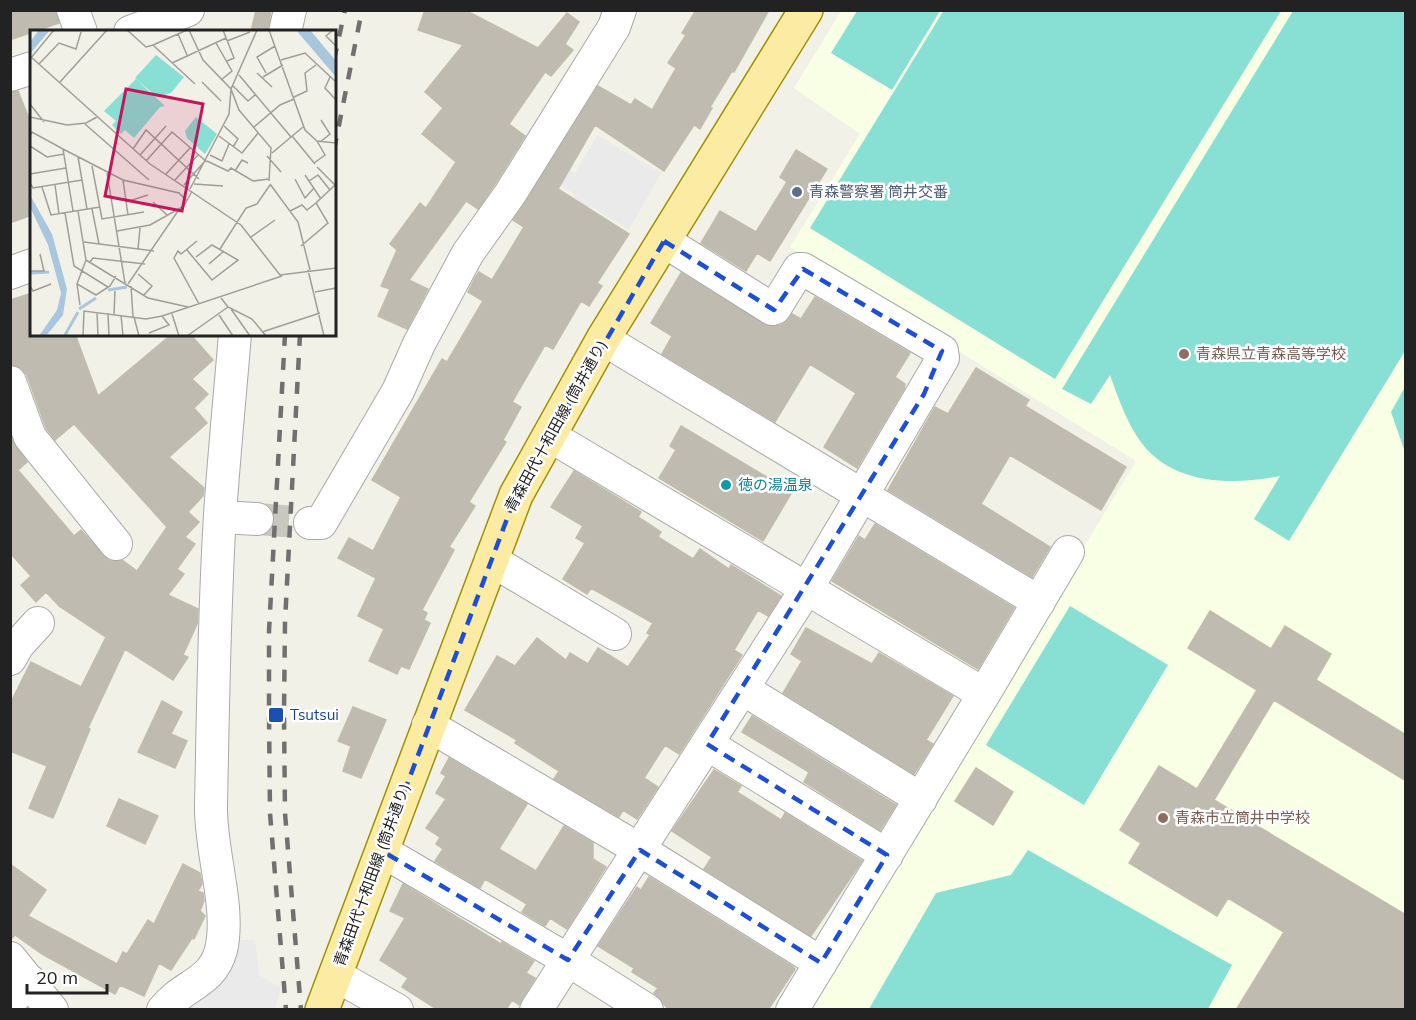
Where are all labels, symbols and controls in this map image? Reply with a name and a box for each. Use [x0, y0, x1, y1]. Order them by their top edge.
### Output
inset map [30, 30, 336, 336]
place label: 青森警察署 筒井交番 [809, 182, 948, 201]
marker: 青森警察署 筒井交番 [790, 185, 804, 199]
street label: 青森田代十和田線 (筒井通り) [500, 337, 611, 515]
place label: 青森県立青森高等学校 [1196, 344, 1346, 363]
marker: 青森県立青森高等学校 [1177, 347, 1191, 361]
place label: 徳の湯温泉 [738, 475, 813, 494]
marker: 徳の湯温泉 [719, 478, 733, 492]
place label: Tsutsui [290, 705, 339, 724]
marker: Tsutsui [267, 706, 285, 724]
street label: 青森田代十和田線 (筒井通り) [330, 781, 414, 969]
place label: 青森市立筒井中学校 [1175, 808, 1310, 827]
marker: 青森市立筒井中学校 [1156, 811, 1170, 825]
scale bar [27, 957, 106, 995]
text: 20 m [36, 966, 78, 989]

